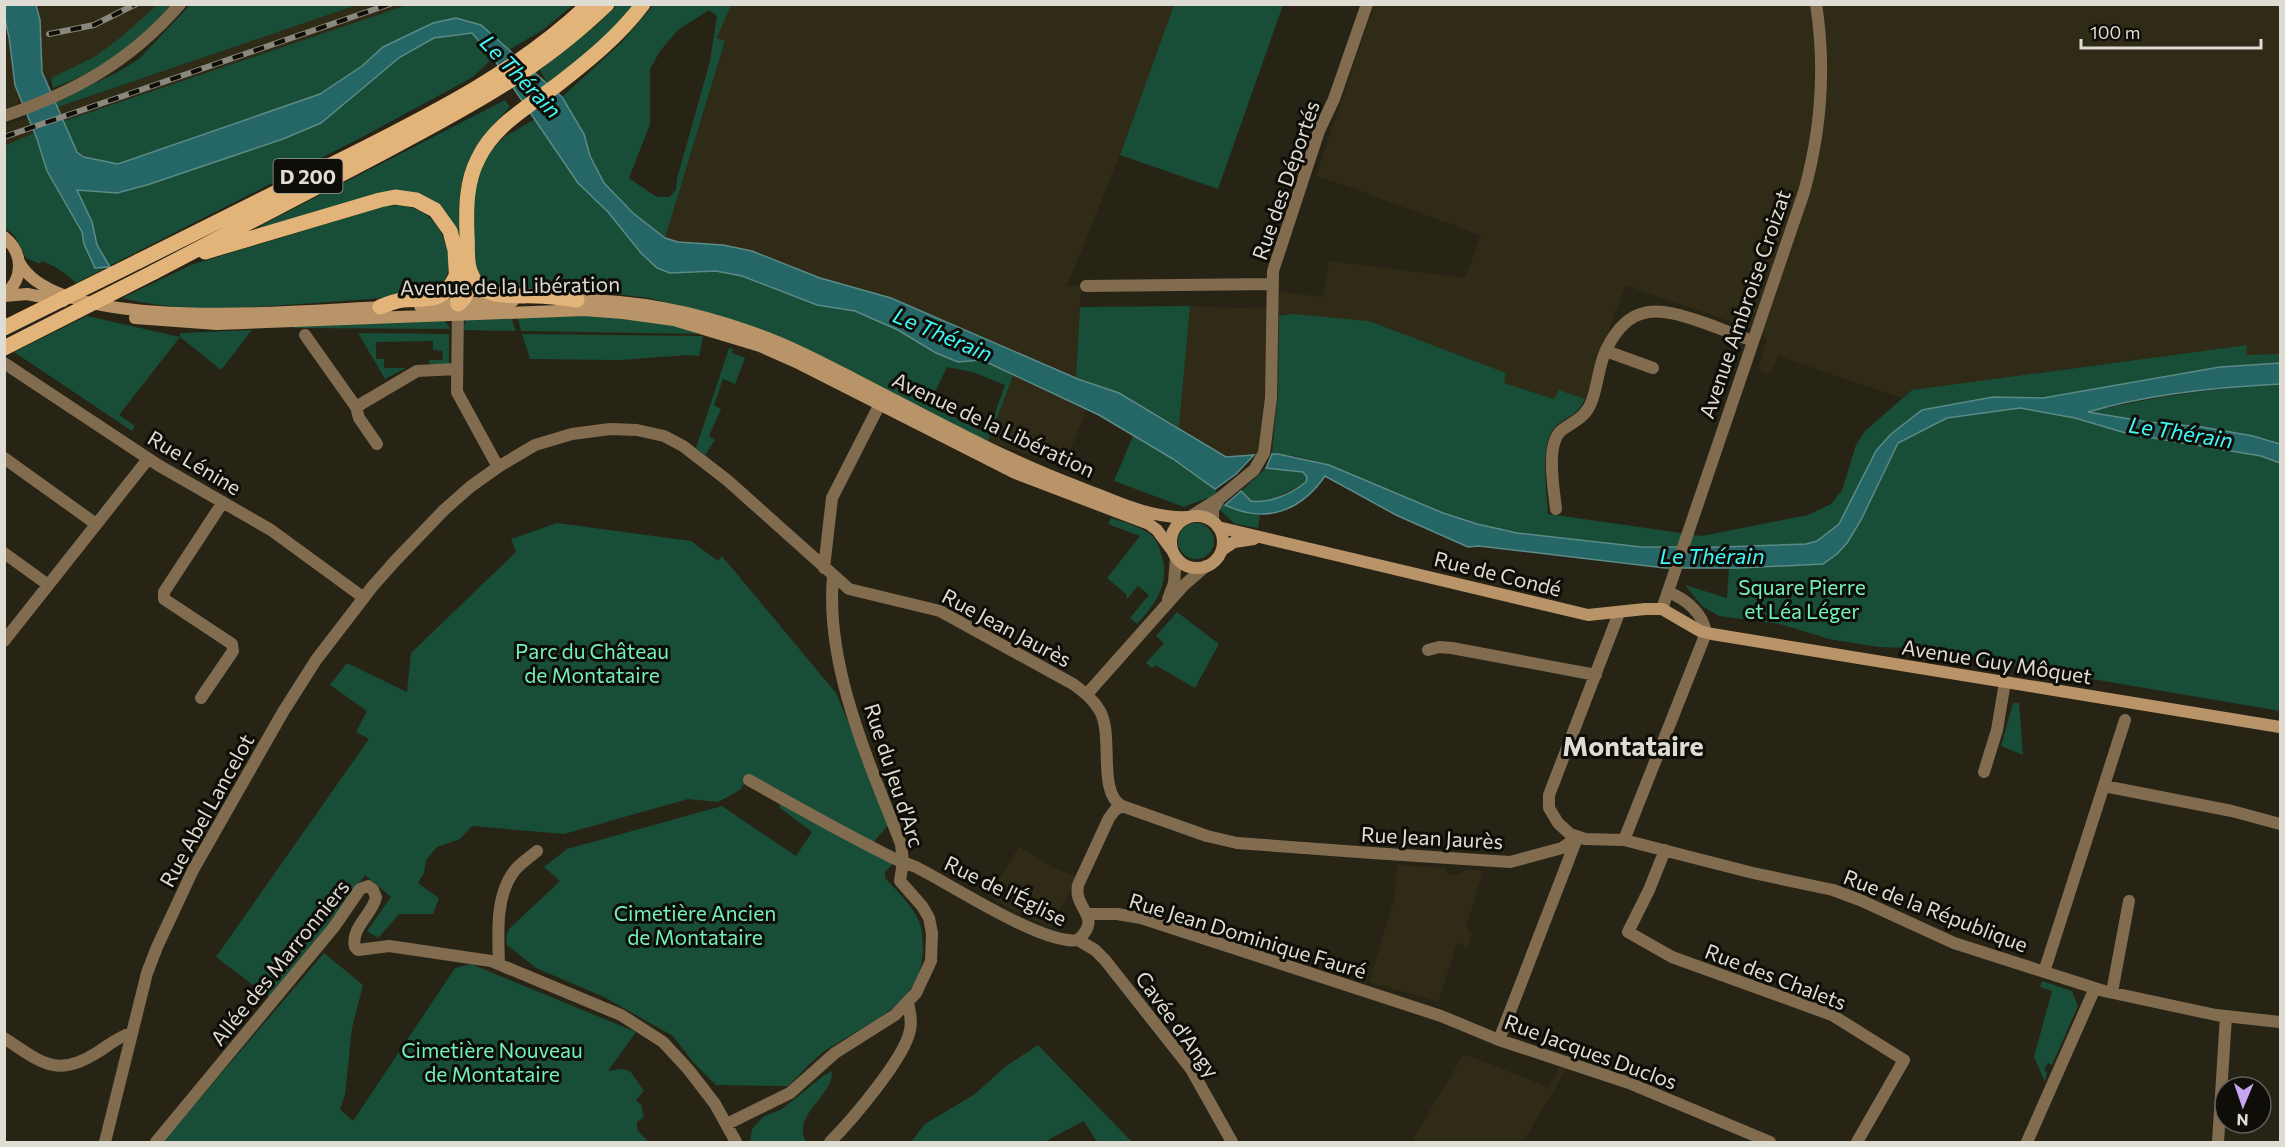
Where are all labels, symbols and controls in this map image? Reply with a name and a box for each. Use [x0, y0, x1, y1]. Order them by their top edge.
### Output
scale bar [2081, 12, 2261, 50]
text: 100 m [2090, 21, 2140, 43]
water label: Le Thérain [475, 29, 567, 123]
street label: Rue des Déportés [1246, 97, 1324, 263]
road number: D 200 [274, 159, 342, 193]
street label: Avenue Ambroise Croizat [1693, 186, 1795, 422]
street label: Avenue de la Libération [400, 271, 620, 299]
water label: Le Thérain [889, 301, 997, 367]
street label: Avenue de la Libération [889, 366, 1099, 482]
water label: Le Thérain [2127, 410, 2235, 454]
street label: Rue Lénine [144, 424, 246, 500]
water label: Le Thérain [1659, 542, 1765, 569]
street label: Rue de Condé [1432, 545, 1564, 601]
park label: Square Pierre et Léa Léger [1738, 574, 1866, 623]
street label: Rue Jean Jaurès [938, 583, 1076, 671]
street label: Avenue Guy Môquet [1900, 634, 2094, 688]
park label: Parc du Château de Montataire [515, 638, 669, 687]
street label: Rue du Jeu d'Arc [860, 700, 930, 850]
street label: Rue Abel Lancelot [154, 729, 258, 891]
district label: Montataire [1562, 729, 1704, 762]
street label: Rue Jean Jaurès [1360, 821, 1504, 853]
street label: Rue de l'Église [941, 850, 1071, 930]
street label: Rue de la République [1840, 863, 2032, 957]
street label: Allée des Marronniers [204, 874, 354, 1050]
street label: Rue Jean Dominique Fauré [1126, 887, 1370, 983]
park label: Cimetière Ancien de Montataire [614, 900, 776, 949]
street label: Rue des Chalets [1702, 938, 1850, 1014]
street label: Cavée d'Angy [1131, 966, 1225, 1082]
street label: Rue Jacques Duclos [1501, 1008, 1681, 1094]
park label: Cimetière Nouveau de Montataire [401, 1037, 583, 1086]
north arrow [2213, 1075, 2273, 1135]
text: N [2236, 1111, 2249, 1130]

